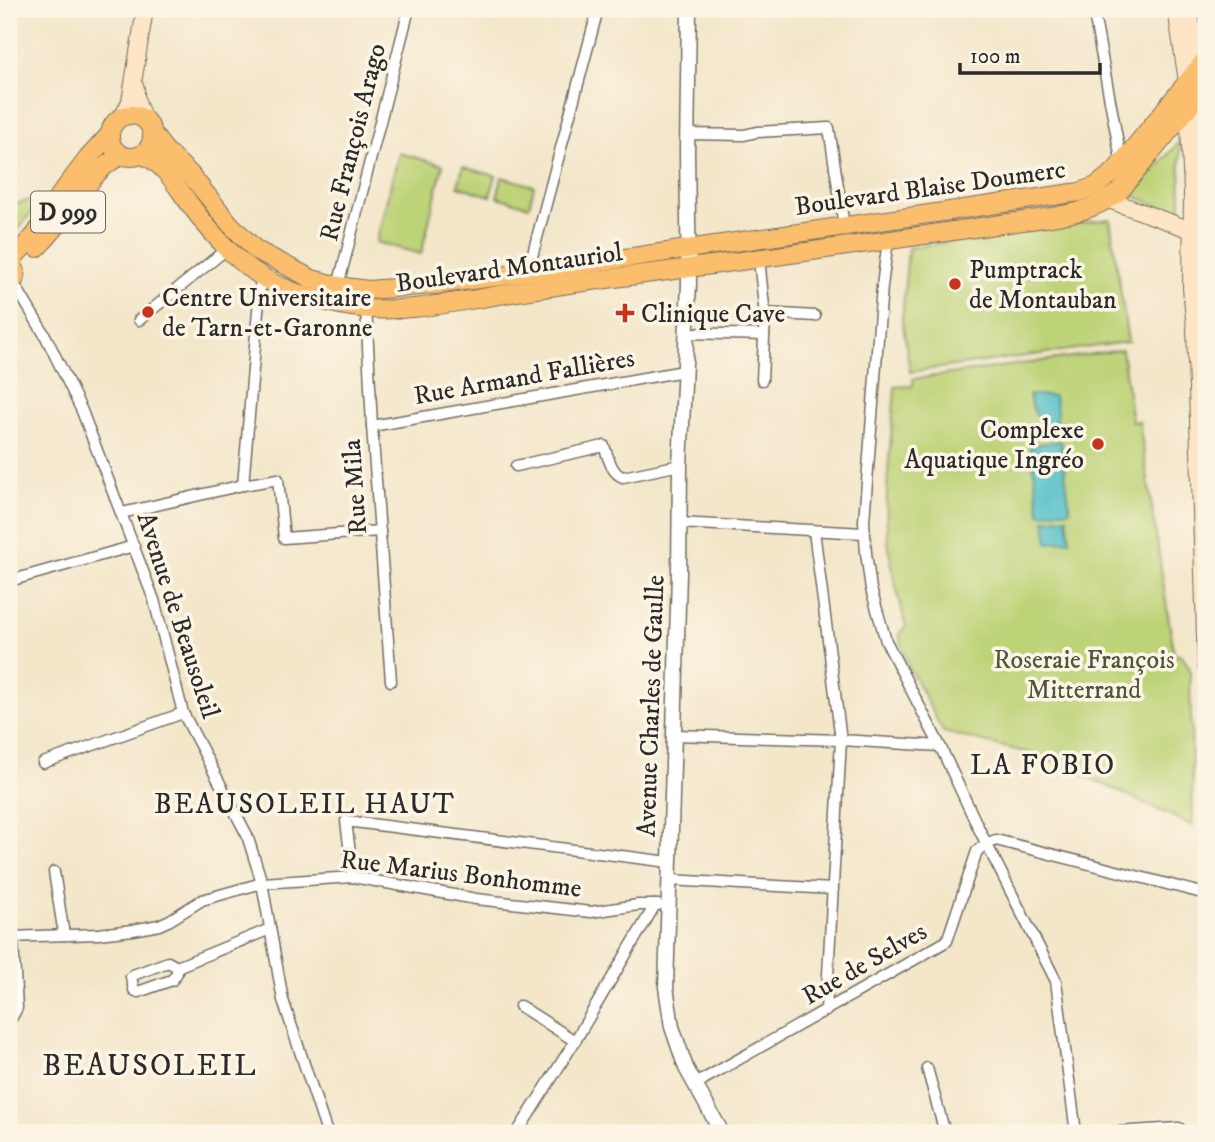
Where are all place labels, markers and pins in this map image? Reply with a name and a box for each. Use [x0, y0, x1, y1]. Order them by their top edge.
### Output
place label: Pumptrack de Montauban [969, 254, 1117, 317]
marker: Pumptrack de Montauban [947, 276, 963, 292]
place label: Centre Universitaire de Tarn-et-Garonne [162, 282, 373, 345]
place label: Clinique Cave [641, 298, 785, 331]
marker: Clinique Cave [615, 303, 635, 323]
marker: Centre Universitaire de Tarn-et-Garonne [140, 304, 156, 320]
place label: Complexe Aquatique Ingréo [904, 414, 1084, 477]
marker: Complexe Aquatique Ingréo [1090, 436, 1106, 452]

